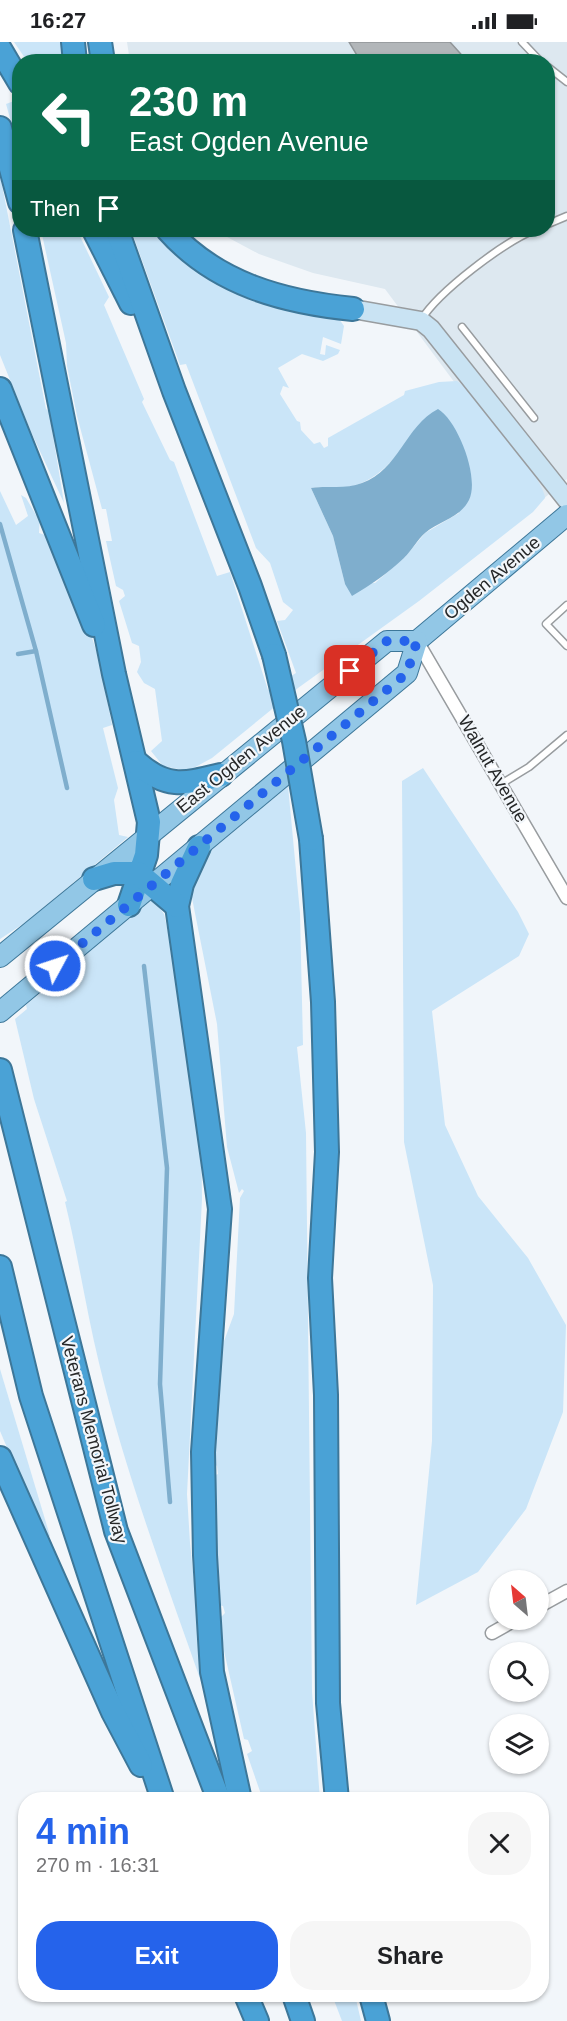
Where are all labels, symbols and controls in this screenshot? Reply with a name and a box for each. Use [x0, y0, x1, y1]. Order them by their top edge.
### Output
text: 16:27 [30, 8, 86, 33]
icon: left [30, 78, 108, 156]
text: 230 m [129, 78, 248, 125]
text: East Ogden Avenue [129, 127, 369, 157]
icon: arrive [92, 192, 125, 225]
text: Then [30, 196, 80, 221]
street label: Ogden Avenue [440, 532, 544, 624]
pin [324, 645, 375, 696]
icon: arrive [333, 654, 366, 687]
street label: East Ogden Avenue [173, 701, 309, 817]
street label: Walnut Avenue [454, 712, 532, 826]
position arrow [23, 934, 87, 998]
street label: Veterans Memorial Tollway [57, 1334, 131, 1546]
north arrow [489, 1570, 549, 1630]
map controls [489, 1570, 549, 1774]
button: search [489, 1642, 549, 1702]
button: layers [489, 1714, 549, 1774]
text: 4 min [36, 1811, 130, 1852]
button: close [468, 1812, 531, 1875]
text: 270 m · 16:31 [36, 1854, 159, 1876]
button: Exit [36, 1921, 278, 1990]
button: Share [290, 1921, 531, 1990]

